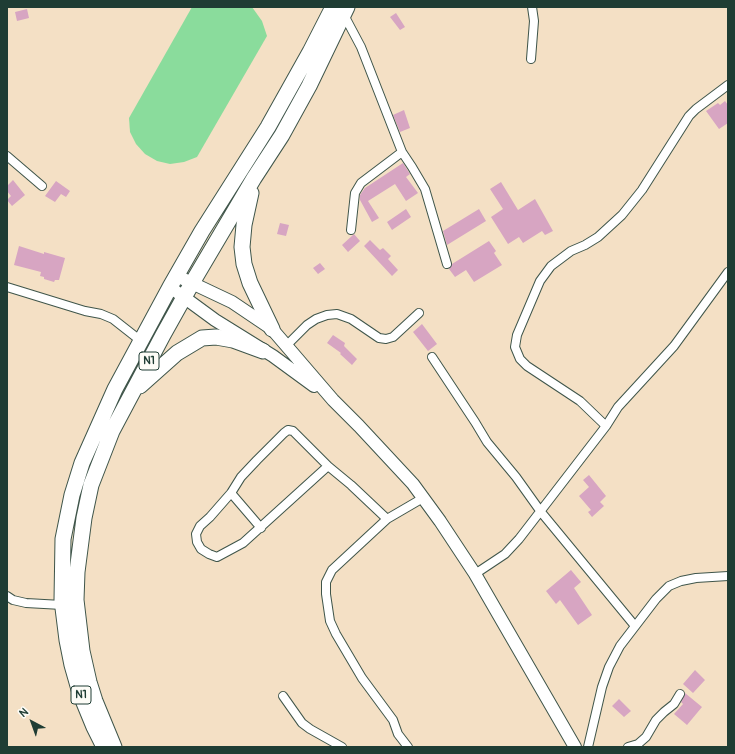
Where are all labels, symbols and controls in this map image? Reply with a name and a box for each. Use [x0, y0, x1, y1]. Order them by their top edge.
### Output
road number: N1 [139, 352, 159, 370]
road number: N1 [71, 686, 91, 704]
north arrow [12, 702, 52, 742]
text: N [17, 705, 31, 720]

